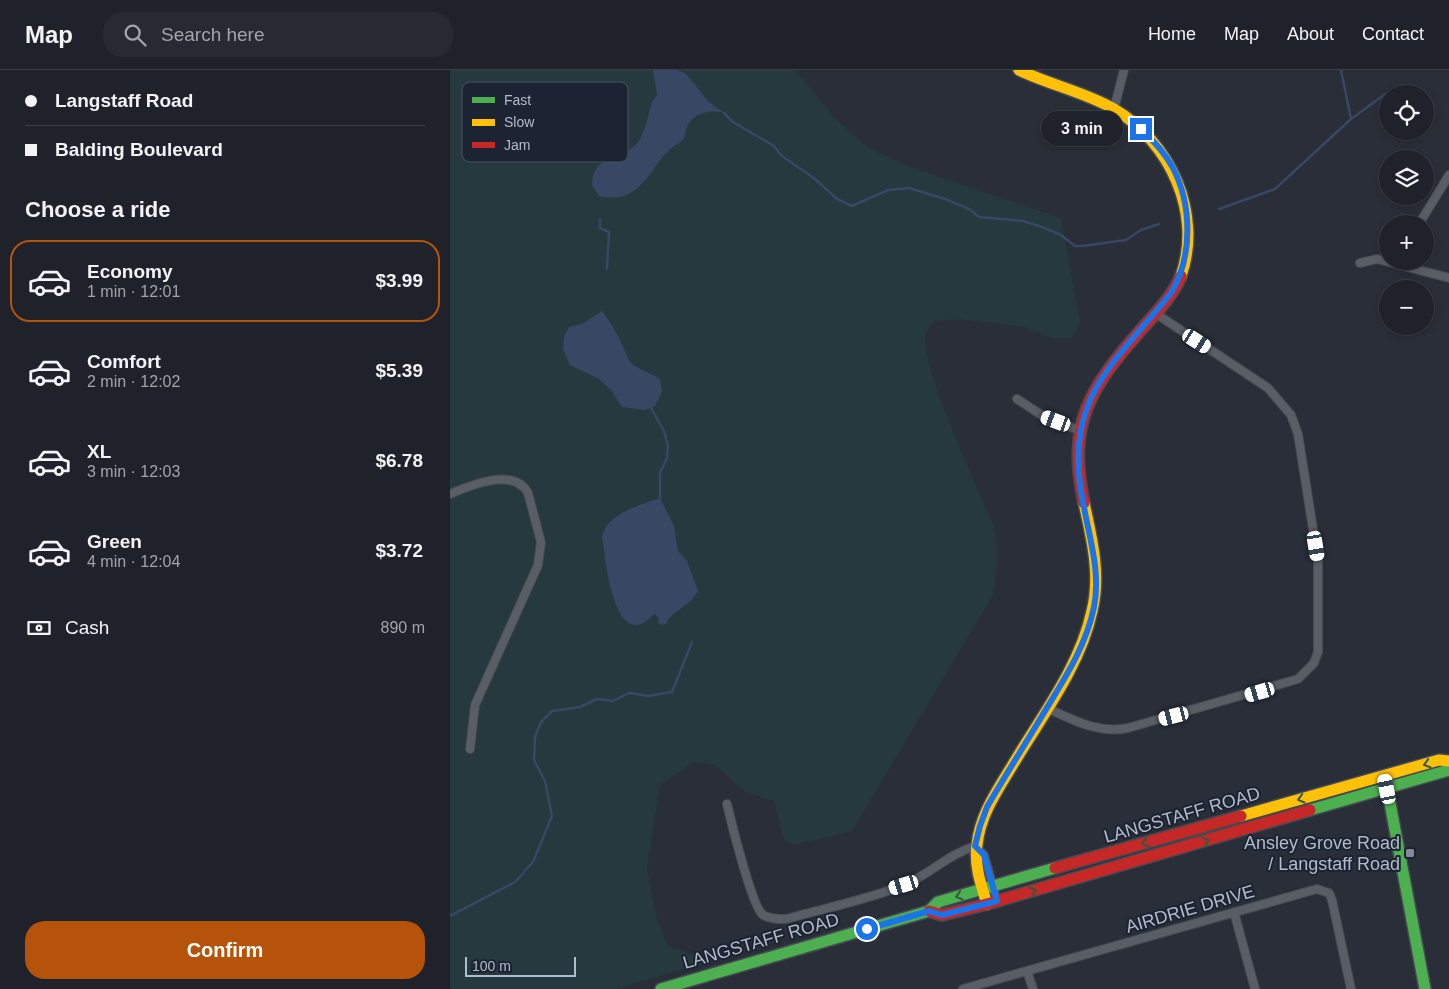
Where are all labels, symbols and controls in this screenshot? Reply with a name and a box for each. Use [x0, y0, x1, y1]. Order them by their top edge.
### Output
search box [103, 12, 453, 57]
text: Map [25, 21, 73, 48]
icon: search [121, 21, 149, 49]
text: Search here [161, 24, 265, 45]
text: Home [1148, 24, 1196, 44]
text: Map [1224, 24, 1259, 44]
text: About [1287, 24, 1334, 44]
text: Contact [1362, 24, 1424, 44]
legend [462, 82, 628, 162]
map controls [1379, 85, 1434, 335]
button: locate [1379, 85, 1434, 140]
text: Langstaff Road [55, 90, 193, 111]
text: Fast [504, 92, 531, 108]
callout: 3 min [1041, 112, 1124, 146]
text: Slow [504, 114, 535, 130]
route end [1130, 118, 1152, 140]
text: 3 min [1061, 120, 1103, 137]
text: Jam [504, 137, 530, 153]
text: Balding Boulevard [55, 139, 223, 160]
button: layers [1379, 150, 1434, 205]
text: Choose a ride [25, 197, 170, 222]
button: + [1379, 215, 1434, 270]
icon: car [27, 259, 72, 304]
text: Economy [87, 261, 173, 282]
text: $3.99 [375, 270, 423, 291]
button: − [1379, 280, 1434, 335]
text: 1 min · 12:01 [87, 283, 180, 300]
car [1180, 327, 1213, 355]
icon: car [27, 349, 72, 394]
text: Comfort [87, 351, 161, 372]
text: $5.39 [375, 360, 423, 381]
text: 2 min · 12:02 [87, 373, 180, 390]
car [1039, 409, 1072, 433]
icon: car [27, 439, 72, 484]
text: XL [87, 441, 111, 462]
text: $6.78 [375, 450, 423, 471]
text: 3 min · 12:03 [87, 463, 180, 480]
icon: car [27, 529, 72, 574]
car [1306, 530, 1325, 562]
text: Green [87, 531, 142, 552]
text: $3.72 [375, 540, 423, 561]
text: 4 min · 12:04 [87, 553, 180, 570]
icon: cash [25, 614, 53, 642]
text: Cash [65, 617, 109, 638]
text: 890 m [381, 619, 425, 636]
car [1243, 681, 1276, 703]
car [1157, 705, 1190, 727]
one-way arrow [1423, 758, 1431, 768]
car [1376, 773, 1397, 805]
street label: LANGSTAFF ROAD [1102, 783, 1262, 847]
one-way arrow [1298, 794, 1306, 804]
place label: Ansley Grove Road / Langstaff Road [1244, 833, 1400, 874]
one-way arrow [1202, 836, 1210, 846]
one-way arrow [1142, 838, 1150, 848]
marker: Ansley Grove Road / Langstaff Road [1404, 847, 1416, 859]
car [887, 873, 920, 897]
street label: AIRDRIE DRIVE [1123, 881, 1257, 937]
one-way arrow [1029, 886, 1037, 896]
one-way arrow [956, 890, 964, 900]
street label: LANGSTAFF ROAD [681, 909, 841, 973]
route start [856, 918, 878, 940]
button: Confirm [25, 921, 425, 979]
scale bar [465, 954, 576, 977]
text: 100 m [472, 958, 511, 974]

